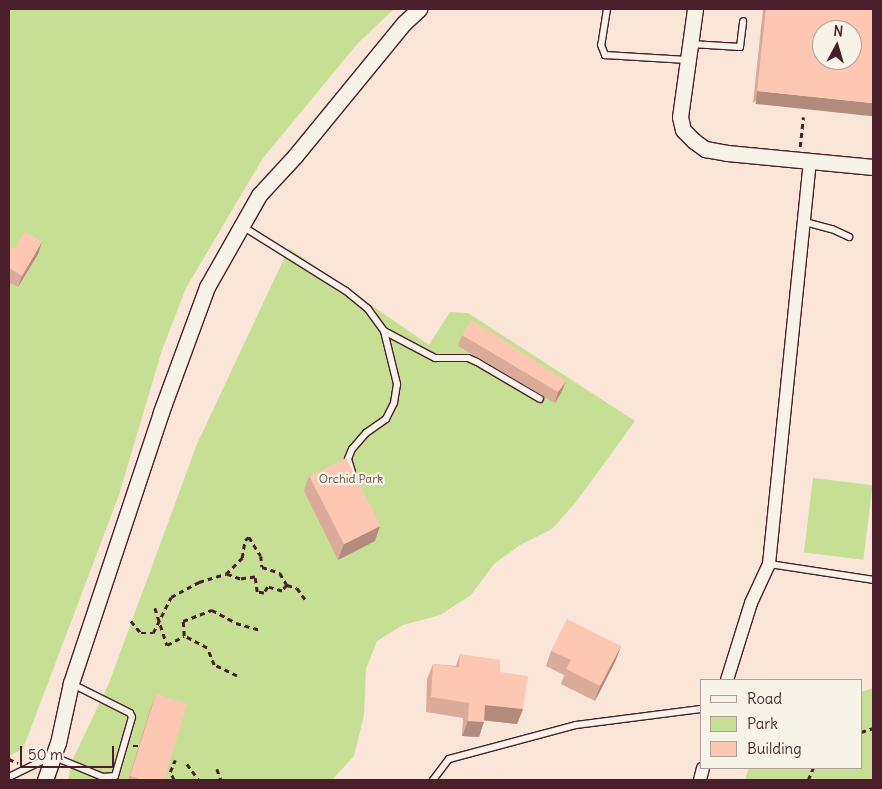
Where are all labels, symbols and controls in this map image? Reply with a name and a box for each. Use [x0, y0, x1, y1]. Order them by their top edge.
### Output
north arrow [812, 20, 862, 70]
text: N [833, 22, 844, 41]
park label: Orchid Park [319, 472, 383, 486]
legend [700, 679, 862, 769]
text: Road [747, 689, 782, 708]
text: Park [747, 714, 778, 733]
scale bar [22, 736, 116, 768]
text: Building [747, 739, 802, 758]
text: 50 m [28, 745, 63, 764]

